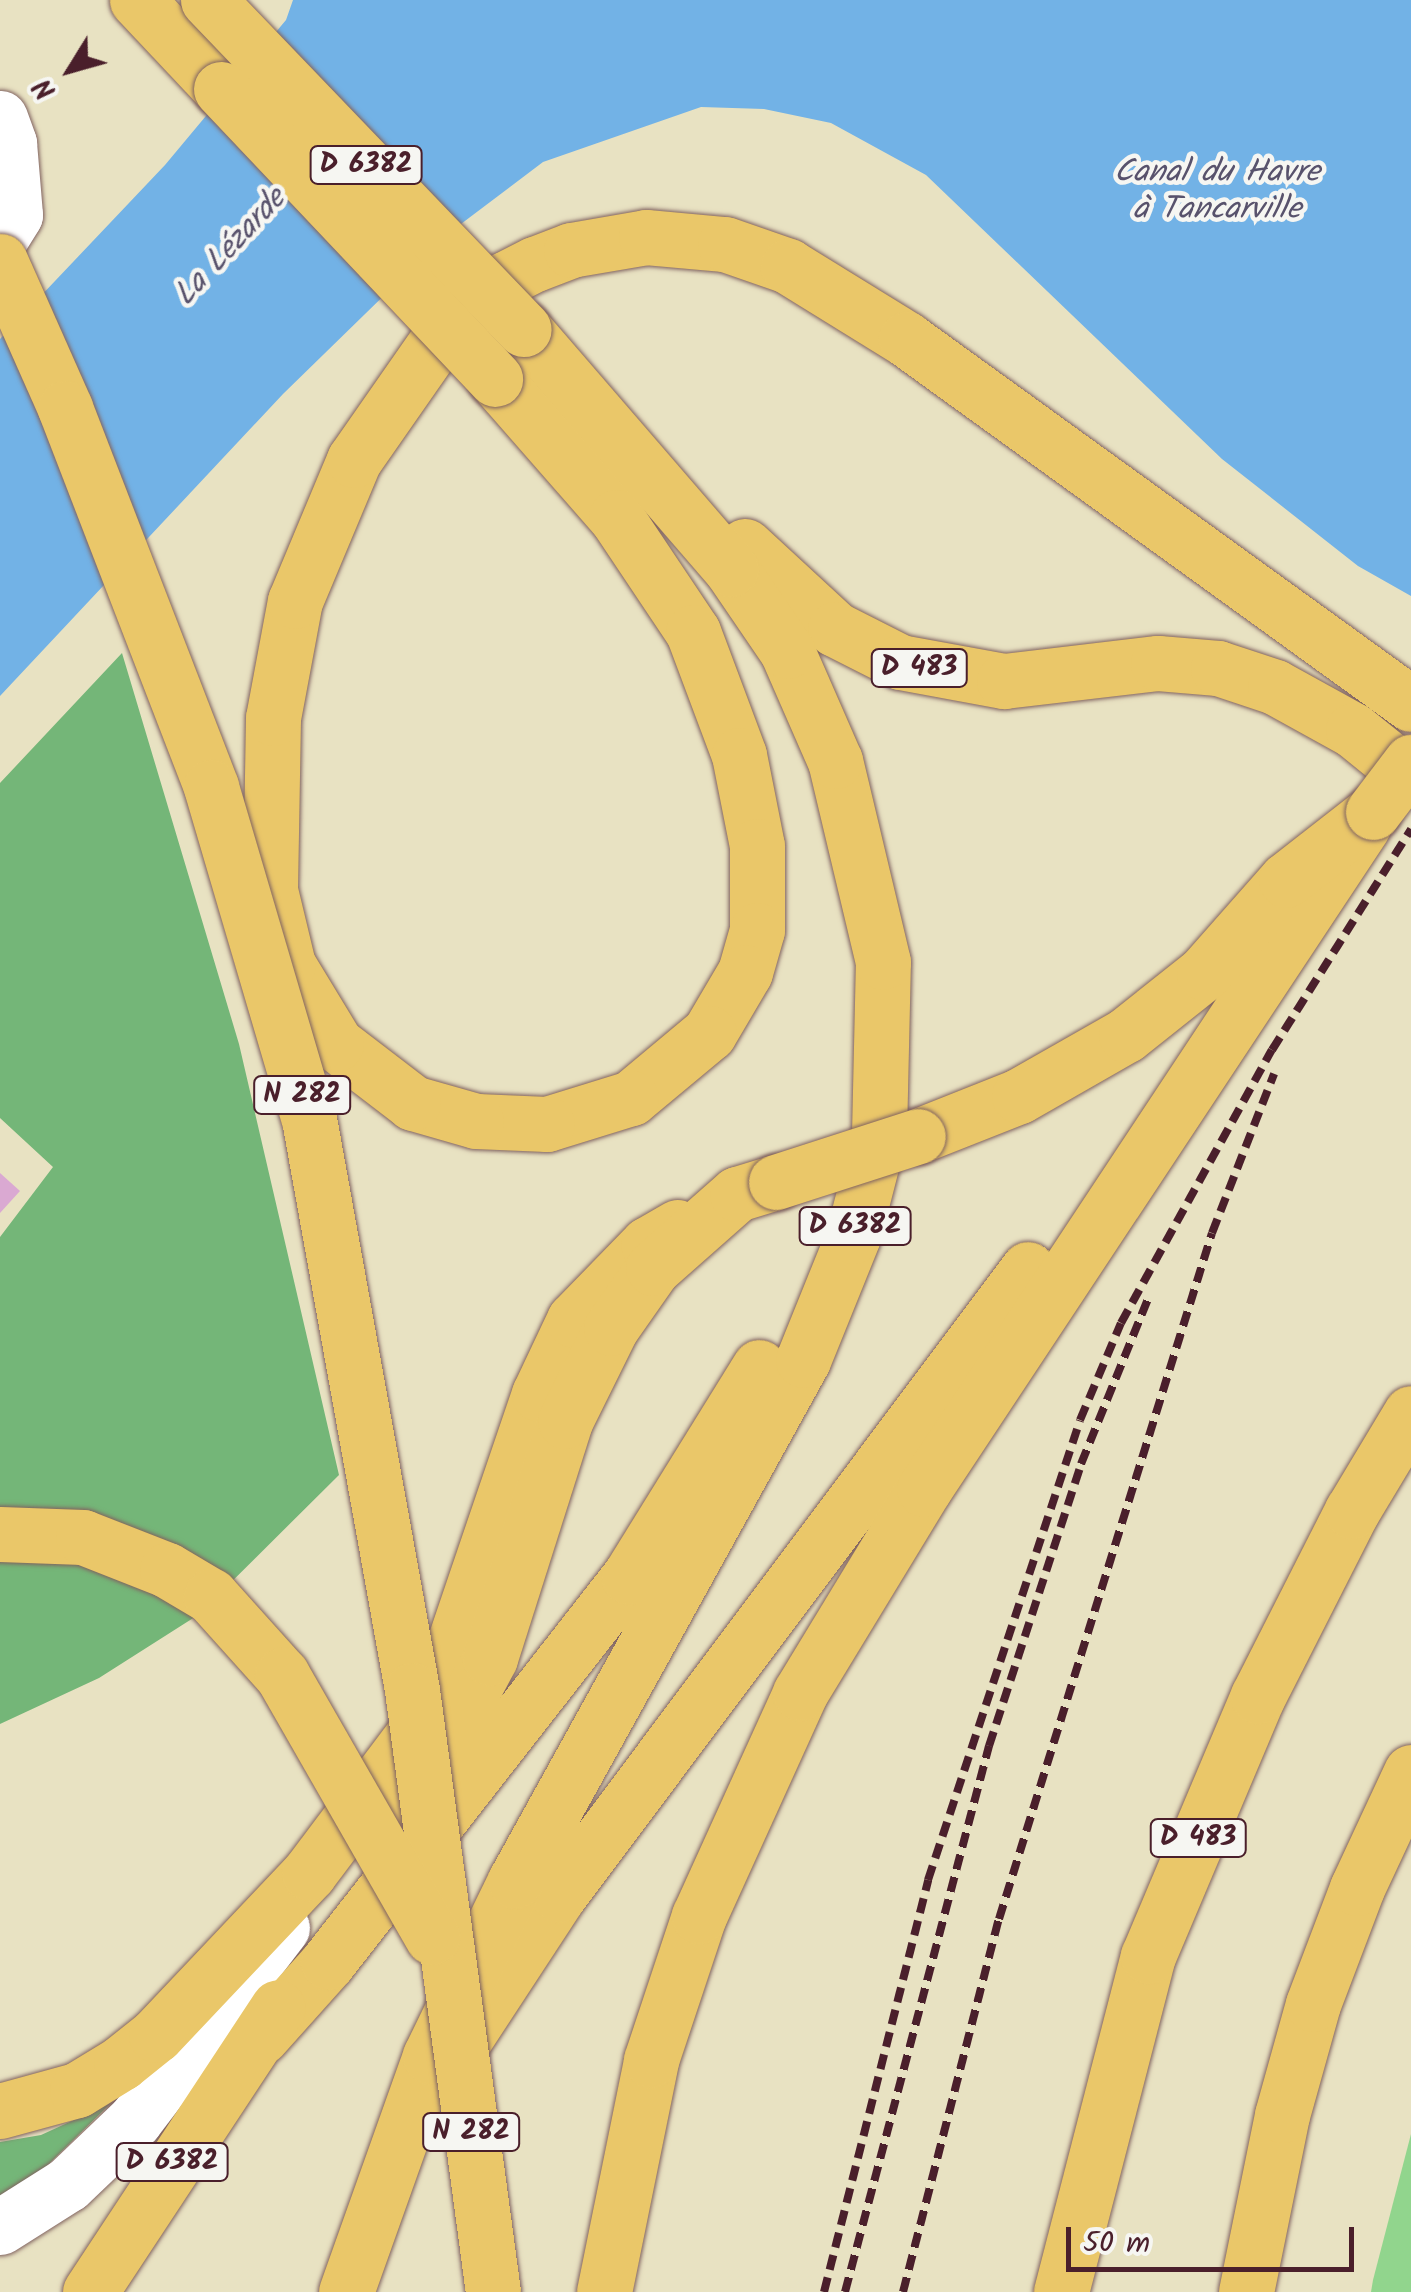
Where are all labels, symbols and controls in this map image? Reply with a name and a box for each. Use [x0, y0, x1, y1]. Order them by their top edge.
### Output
north arrow [20, 20, 120, 120]
text: N [22, 68, 69, 109]
road number: D 6382 [308, 142, 424, 188]
water label: Canal du Havre à Tancarville [1114, 155, 1320, 230]
water label: La Lézarde [167, 181, 295, 315]
road number: D 483 [869, 645, 969, 691]
road number: N 282 [252, 1072, 352, 1118]
road number: D 6382 [798, 1203, 912, 1249]
road number: D 483 [1148, 1815, 1248, 1861]
road number: N 282 [421, 2109, 521, 2155]
road number: D 6382 [114, 2139, 230, 2185]
scale bar [1071, 2207, 1358, 2269]
text: 50 m [1083, 2220, 1150, 2268]

